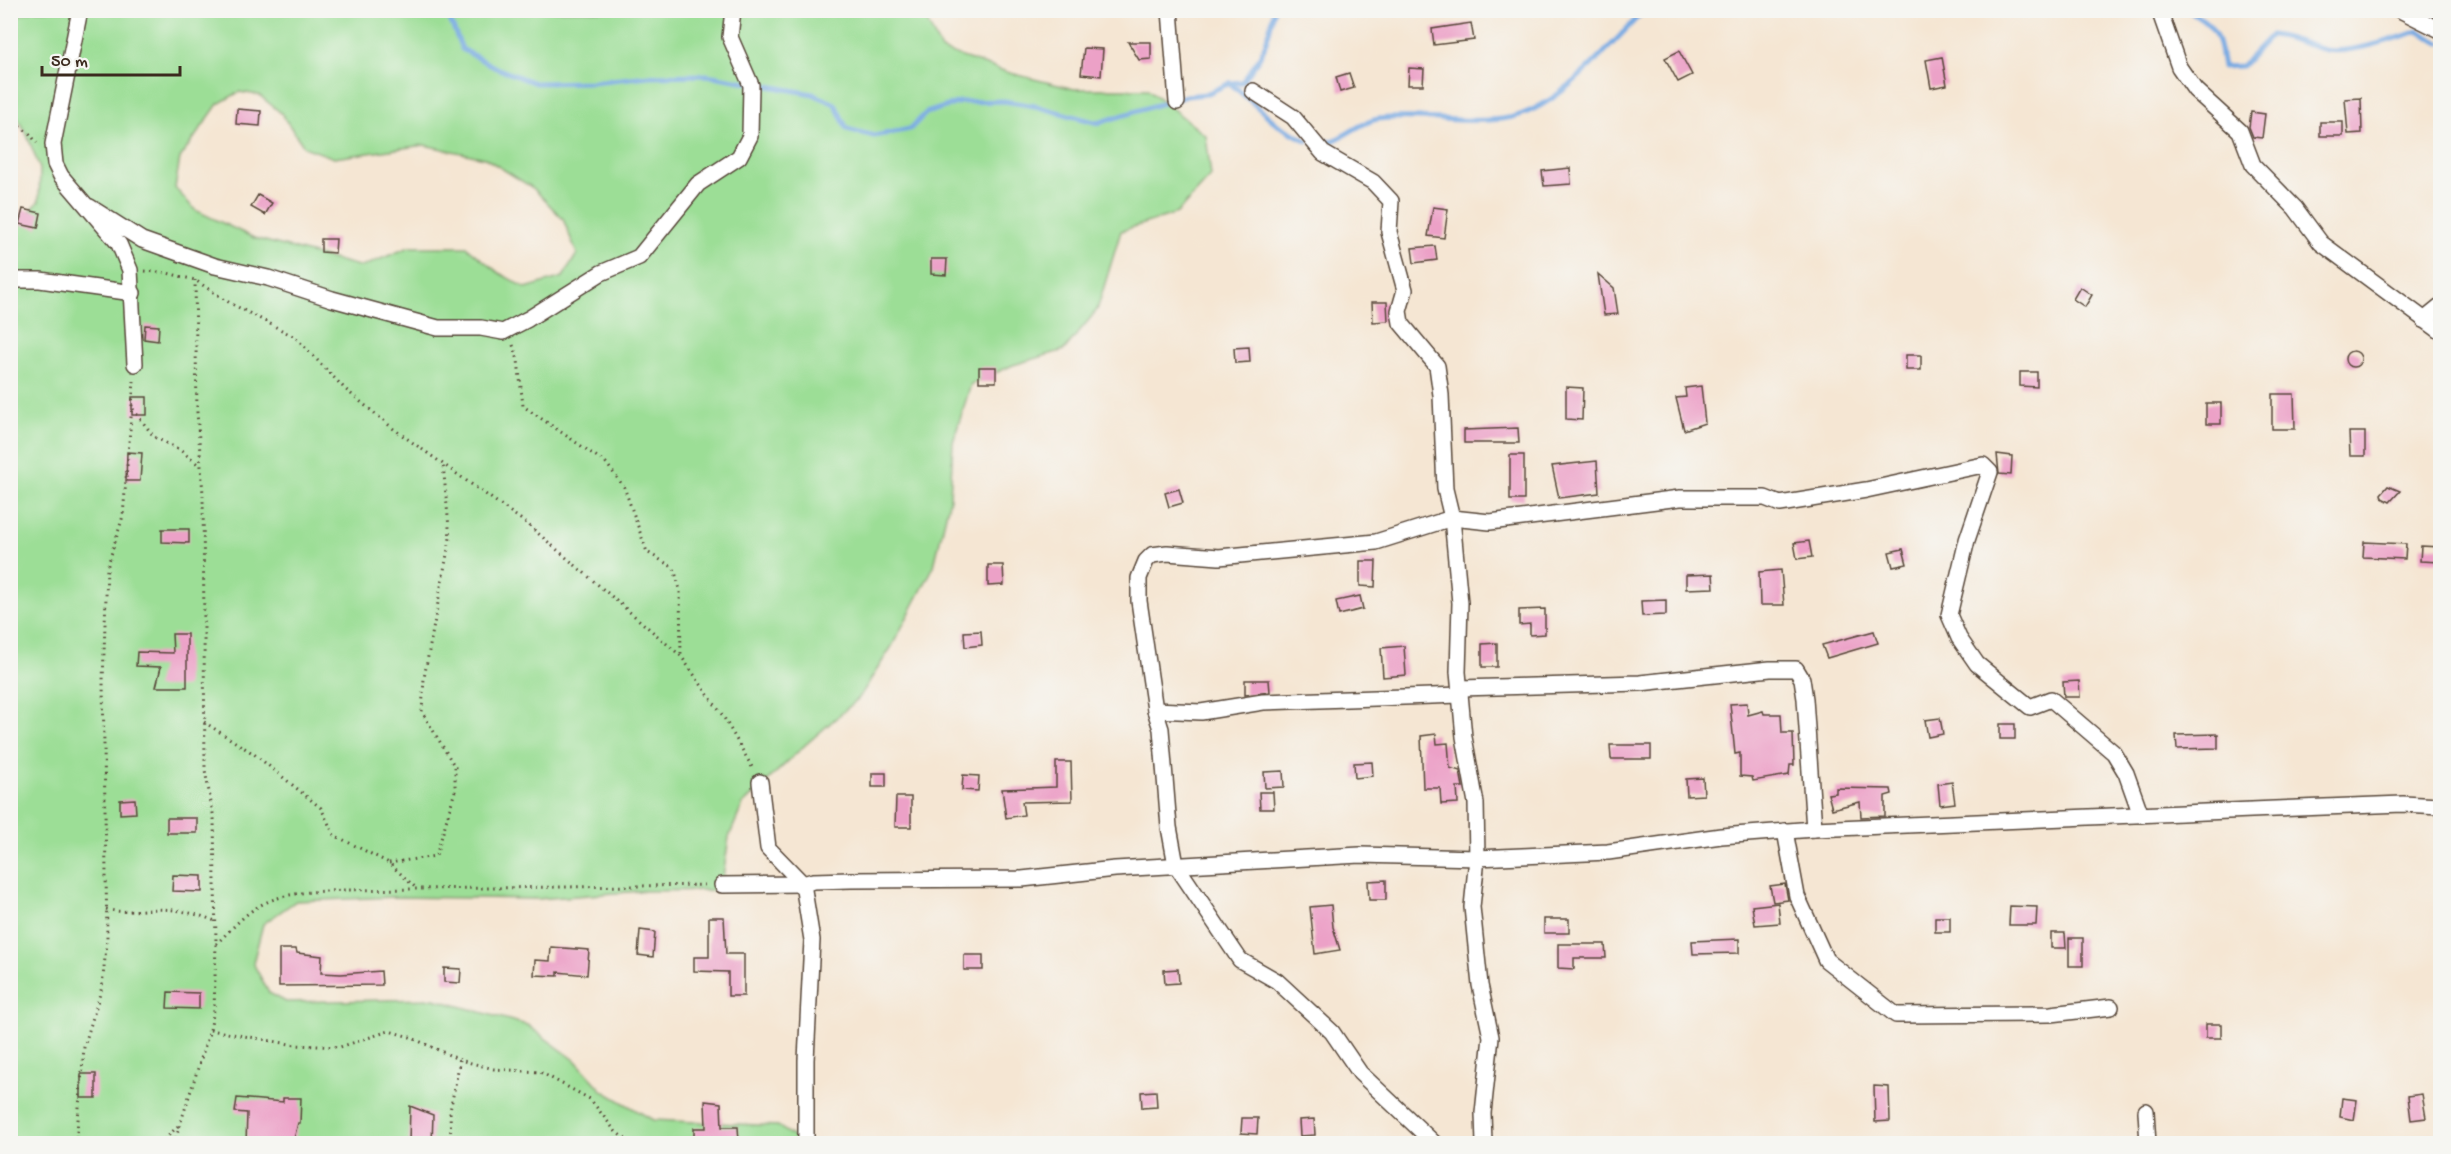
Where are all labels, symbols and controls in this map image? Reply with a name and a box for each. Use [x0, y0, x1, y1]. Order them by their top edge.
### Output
scale bar [42, 39, 180, 77]
text: 50 m [51, 52, 88, 73]

